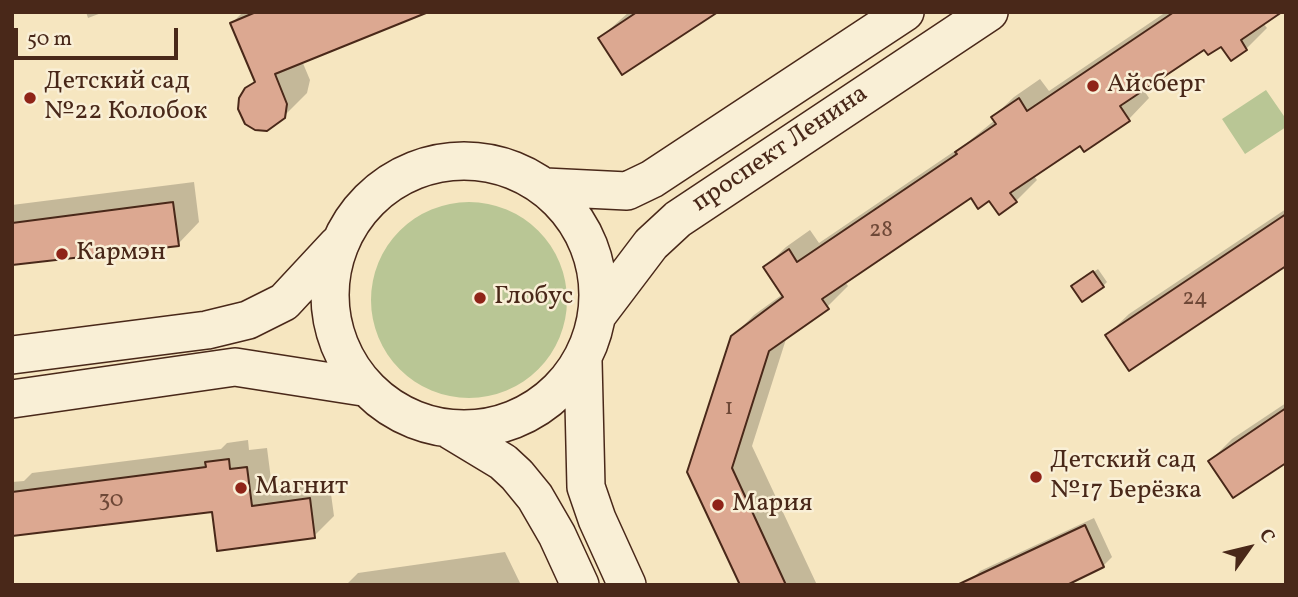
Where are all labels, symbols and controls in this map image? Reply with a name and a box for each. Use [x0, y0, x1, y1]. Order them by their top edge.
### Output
scale bar [18, 14, 182, 58]
text: 50 m [27, 25, 72, 54]
place label: Детский сад №22 Колобок [44, 67, 207, 128]
place label: Айсберг [1107, 70, 1205, 102]
marker: Айсберг [1085, 78, 1101, 94]
street label: проспект Ленина [687, 80, 875, 220]
marker: Детский сад №22 Колобок [22, 90, 38, 106]
house number: 28 [869, 218, 893, 246]
place label: Кармэн [76, 238, 166, 270]
marker: Кармэн [54, 246, 70, 262]
place label: Глобус [494, 282, 573, 314]
house number: 24 [1182, 286, 1208, 314]
marker: Глобус [472, 290, 488, 306]
house number: 1 [725, 396, 733, 424]
place label: Детский сад №17 Берёзка [1050, 446, 1202, 508]
marker: Детский сад №17 Берёзка [1028, 469, 1044, 485]
place label: Магнит [255, 472, 348, 504]
marker: Магнит [233, 480, 249, 496]
house number: 30 [98, 488, 124, 516]
place label: Мария [732, 489, 813, 521]
marker: Мария [710, 497, 726, 513]
north arrow [1214, 513, 1284, 583]
text: С [1252, 524, 1281, 549]

